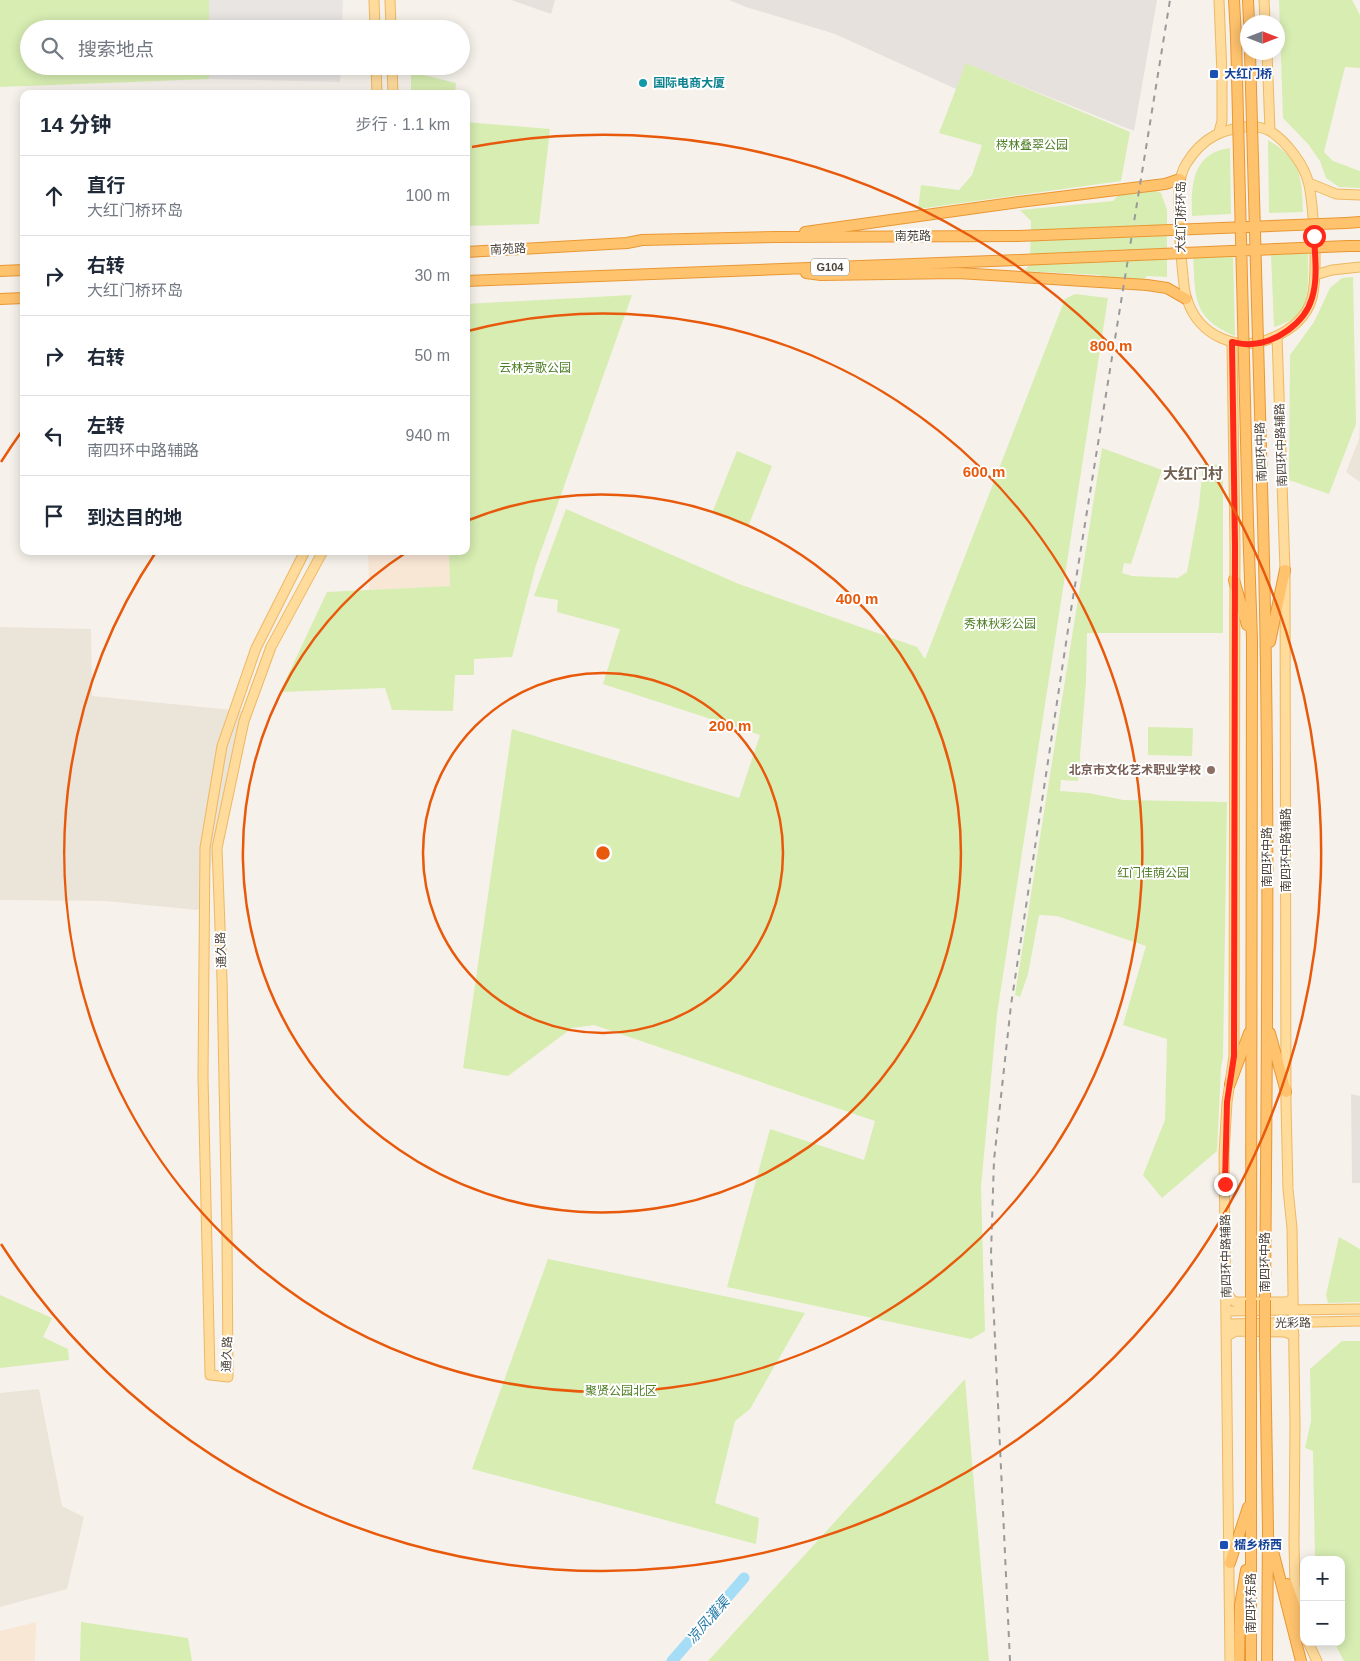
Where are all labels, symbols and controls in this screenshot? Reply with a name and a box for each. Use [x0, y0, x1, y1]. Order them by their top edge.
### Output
north arrow [1240, 15, 1285, 60]
search box [20, 20, 470, 75]
icon: search [38, 34, 66, 62]
text: 搜索地点 [78, 39, 154, 60]
place label: 大红门桥 [1224, 67, 1272, 81]
marker: 大红门桥 [1208, 68, 1220, 80]
place label: 国际电商大厦 [653, 76, 725, 90]
marker: 国际电商大厦 [637, 77, 649, 89]
text: 14 分钟 [40, 113, 111, 136]
text: 步行 · 1.1 km [356, 116, 450, 133]
park label: 梣林叠翠公园 [996, 138, 1068, 152]
text: 直行 [87, 175, 125, 196]
street label: 大红门桥环岛 [1174, 181, 1188, 253]
icon: ahead [40, 182, 68, 210]
text: 100 m [406, 187, 450, 204]
text: 大红门桥环岛 [87, 202, 183, 219]
route start [1303, 225, 1326, 248]
street label: 南苑路 [895, 229, 931, 243]
street label: 南苑路 [490, 241, 526, 257]
text: 右转 [87, 255, 125, 276]
road number: G104 [811, 258, 849, 276]
icon: right [40, 262, 68, 290]
text: 30 m [414, 267, 450, 284]
text: 大红门桥环岛 [87, 282, 183, 299]
text: 800 m [1090, 337, 1132, 354]
icon: right [40, 342, 68, 370]
text: 右转 [87, 347, 125, 368]
text: 50 m [414, 347, 450, 364]
park label: 云林芳歌公园 [499, 361, 571, 375]
street label: 南四环中路辅路 [1273, 403, 1289, 487]
text: 左转 [87, 415, 125, 436]
icon: left [40, 422, 68, 450]
street label: 南四环中路 [1253, 422, 1269, 482]
text: 940 m [406, 427, 450, 444]
text: 南四环中路辅路 [87, 442, 199, 459]
text: 600 m [963, 463, 1005, 480]
district label: 大红门村 [1163, 465, 1223, 482]
icon: arrive [40, 502, 68, 530]
text: 到达目的地 [87, 507, 182, 528]
text: 400 m [836, 590, 878, 607]
park label: 秀林秋彩公园 [964, 617, 1036, 631]
text: 200 m [709, 717, 751, 734]
place label: 北京市文化艺术职业学校 [1069, 763, 1201, 777]
marker: 北京市文化艺术职业学校 [1205, 764, 1217, 776]
street label: 南四环中路辅路 [1279, 808, 1293, 892]
street label: 南四环中路 [1260, 827, 1274, 887]
centre of rings [594, 844, 612, 862]
park label: 红门佳荫公园 [1117, 866, 1189, 880]
street label: 通久路 [213, 932, 229, 968]
route end [1214, 1173, 1237, 1196]
street label: 南四环中路辅路 [1218, 1214, 1234, 1298]
street label: 南四环中路 [1258, 1232, 1272, 1292]
street label: 光彩路 [1275, 1316, 1311, 1330]
street label: 通久路 [219, 1336, 235, 1372]
park label: 聚贤公园北区 [585, 1384, 657, 1398]
place label: 榴乡桥西 [1234, 1538, 1282, 1552]
marker: 榴乡桥西 [1218, 1539, 1230, 1551]
map controls [1300, 1556, 1345, 1646]
button: + [1300, 1556, 1345, 1601]
street label: 南四环东路 [1244, 1573, 1258, 1633]
water label: 凉凤灌渠 [684, 1592, 734, 1646]
button: − [1300, 1601, 1345, 1646]

